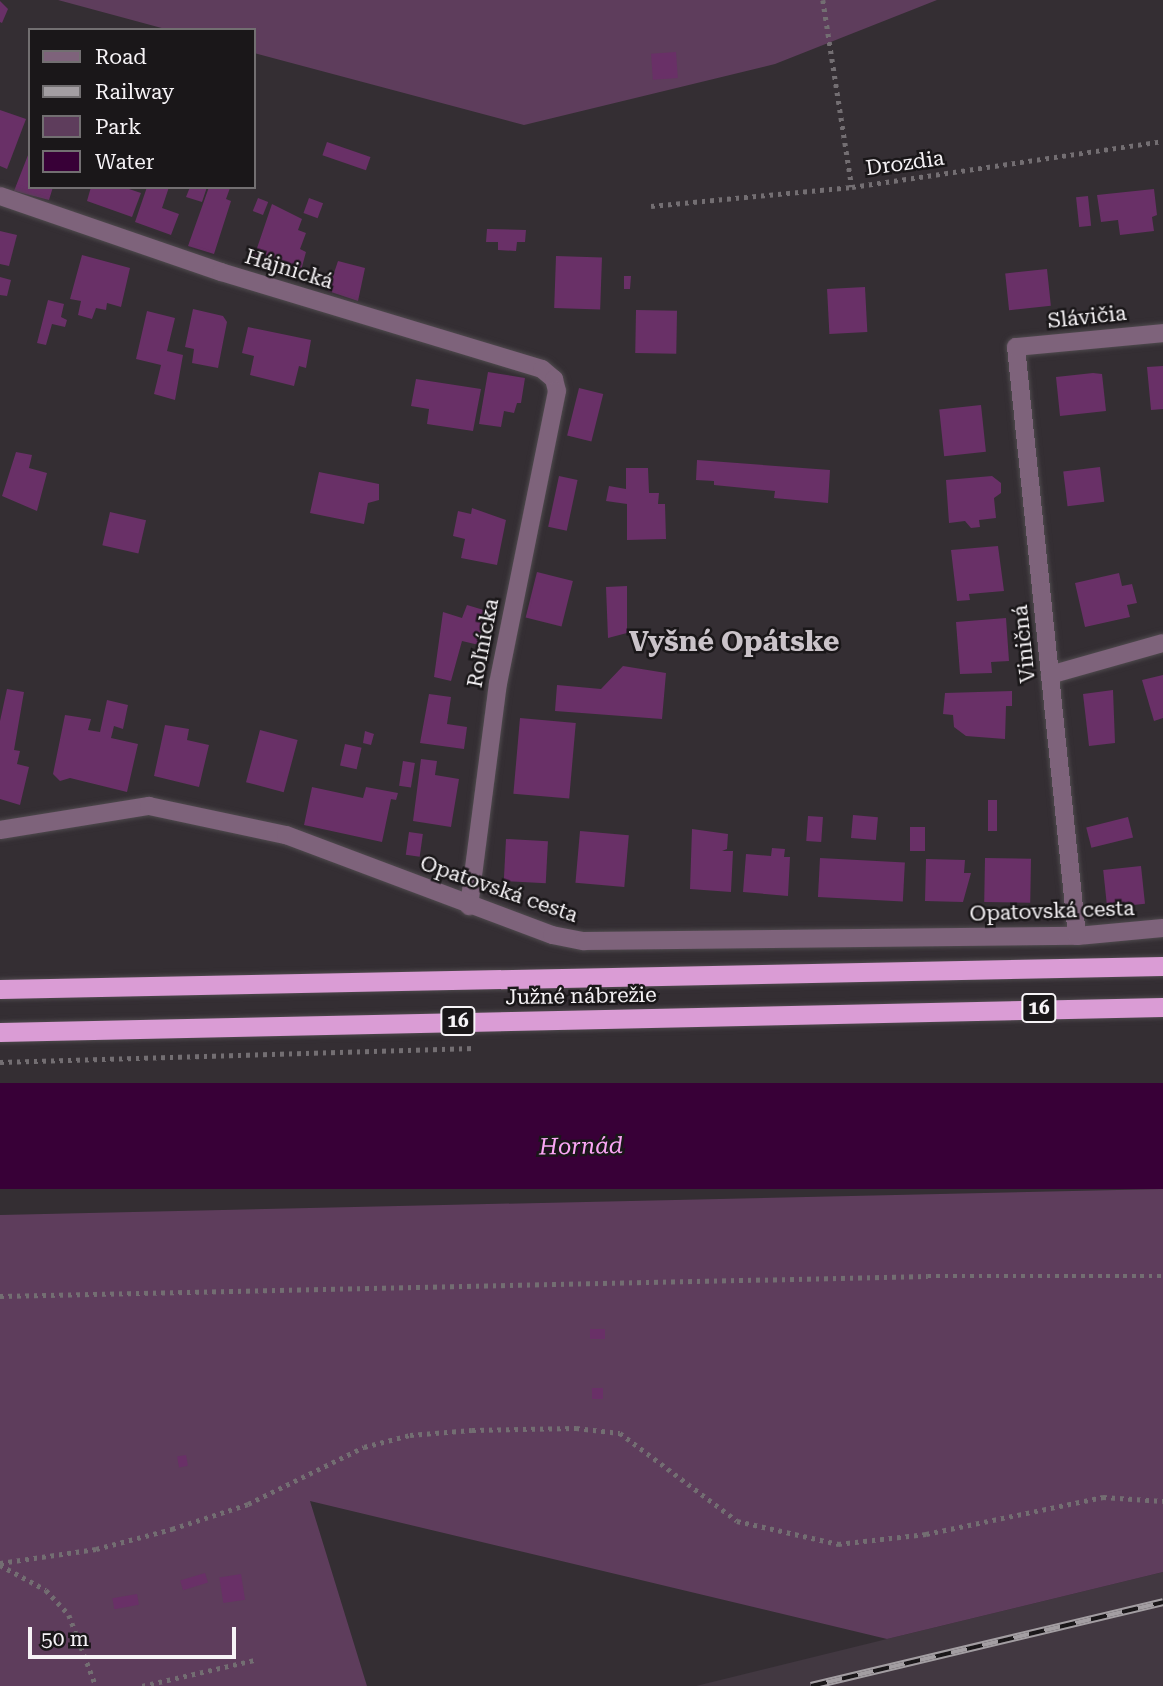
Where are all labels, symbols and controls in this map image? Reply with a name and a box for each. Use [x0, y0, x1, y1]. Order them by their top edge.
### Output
legend [28, 28, 256, 189]
text: Road [95, 45, 147, 69]
text: Railway [95, 80, 174, 104]
text: Park [95, 115, 141, 139]
street label: Drozdia [864, 145, 946, 181]
text: Water [95, 150, 154, 174]
street label: Hájnická [242, 244, 336, 294]
street label: Slávičia [1046, 300, 1128, 334]
street label: Roľnícka [462, 596, 504, 690]
street label: Viničná [1007, 604, 1041, 684]
district label: Vyšné Opátske [629, 625, 839, 659]
street label: Opatovská cesta [417, 850, 581, 928]
street label: Opatovská cesta [969, 896, 1135, 926]
street label: Južné nábrežie [505, 982, 657, 1010]
road number: 16 [1020, 992, 1058, 1024]
road number: 16 [439, 1006, 477, 1036]
water label: Hornád [539, 1132, 623, 1162]
scale bar [32, 1612, 240, 1656]
text: 50 m [41, 1627, 89, 1651]

